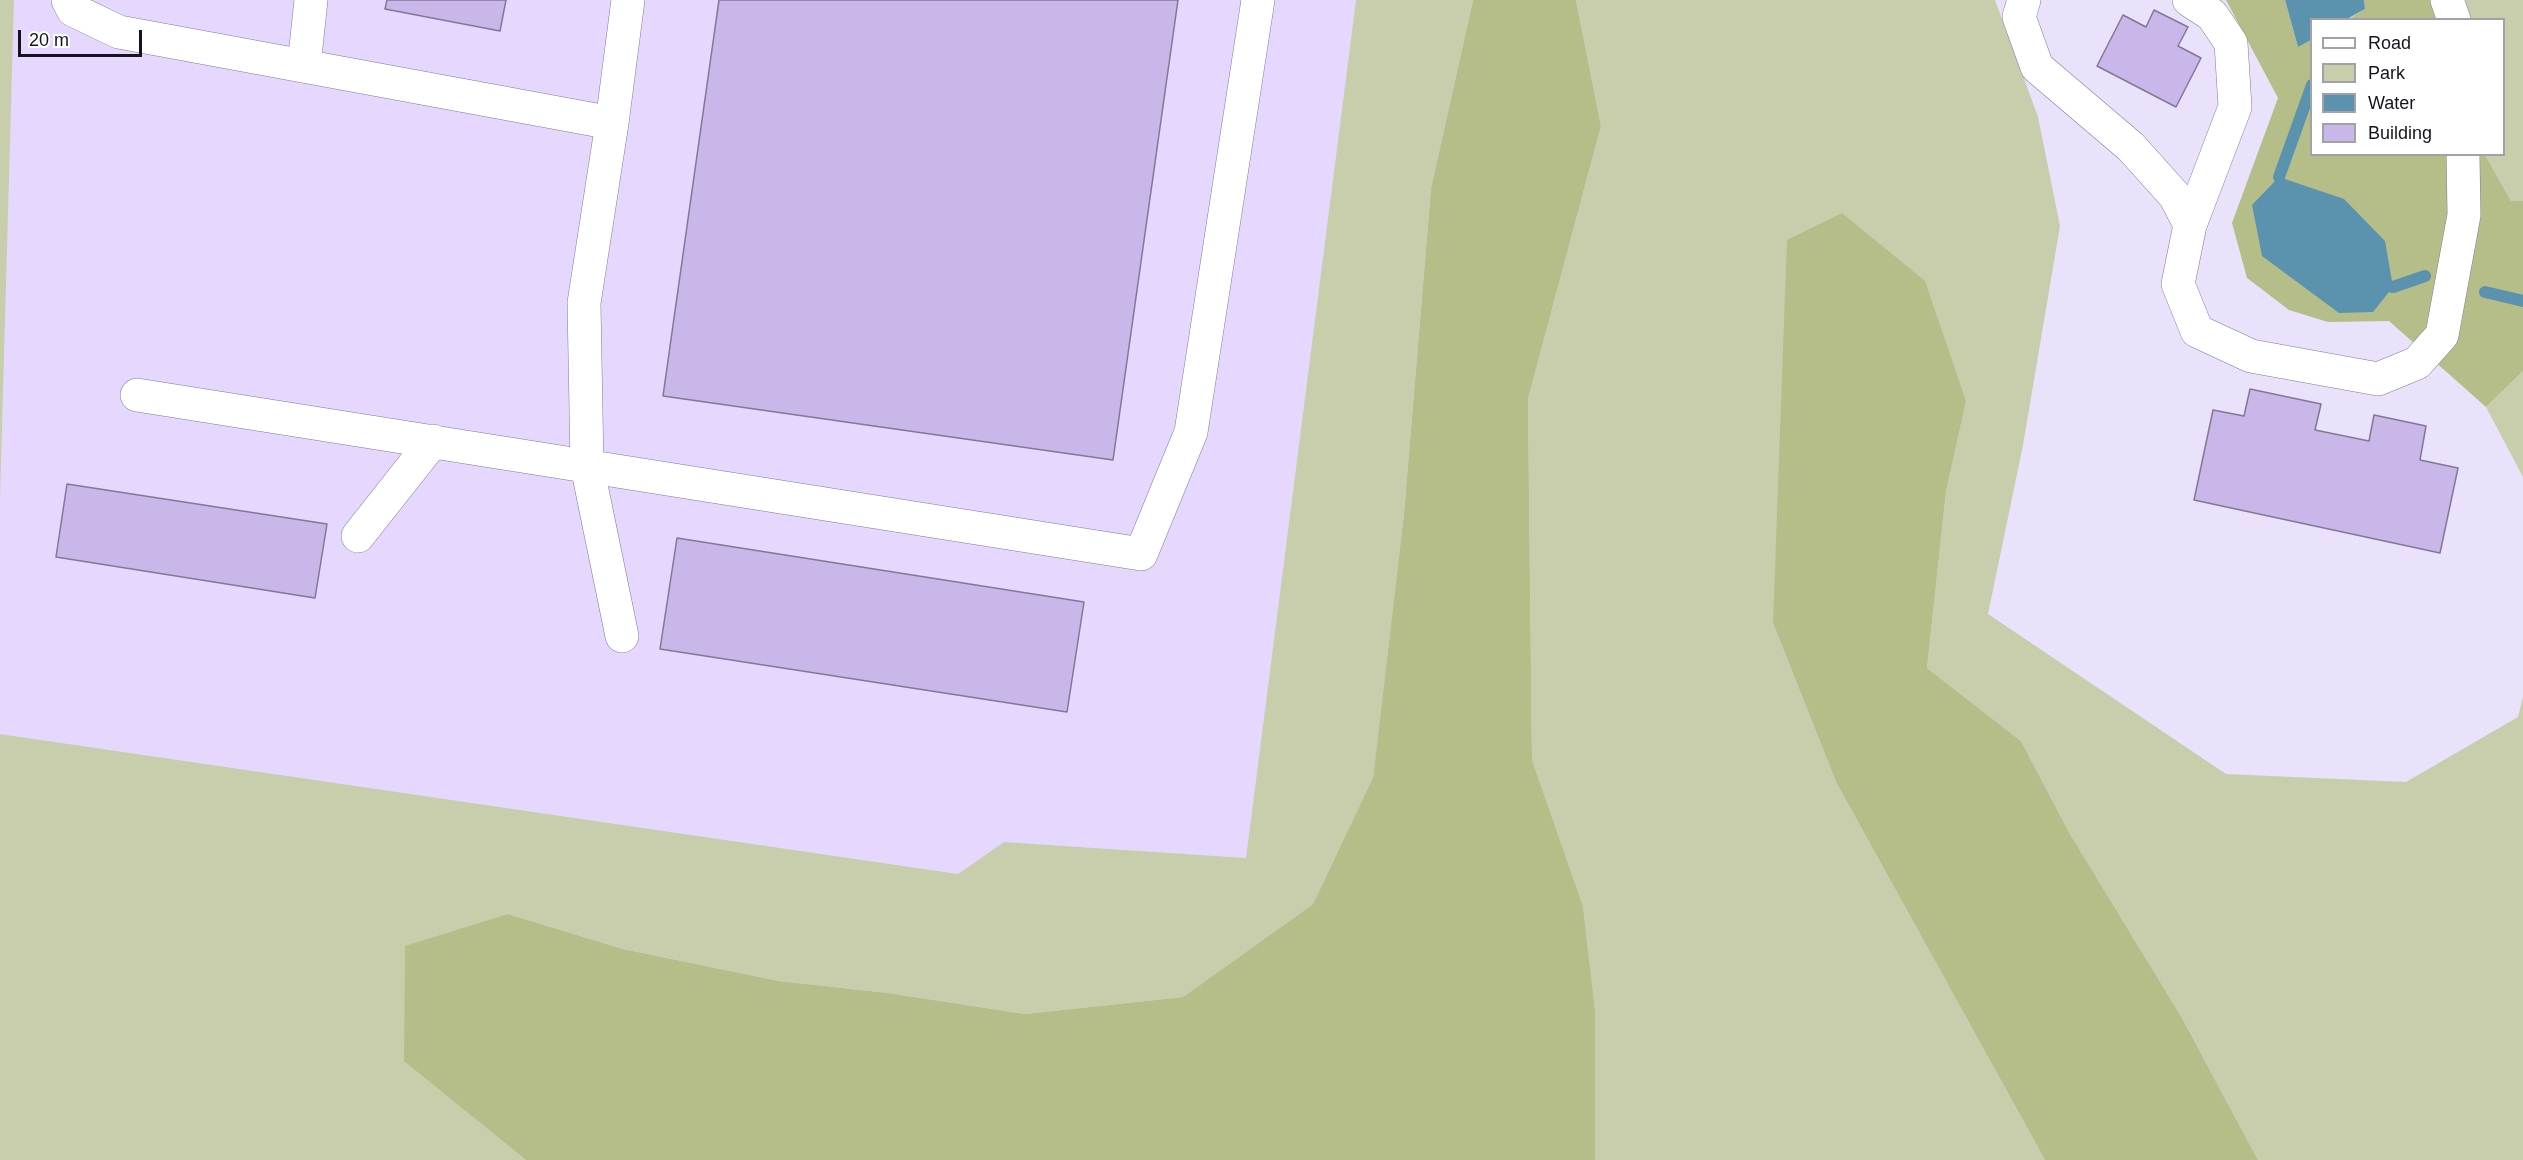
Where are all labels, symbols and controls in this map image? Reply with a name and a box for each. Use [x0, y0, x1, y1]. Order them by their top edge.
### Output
scale bar [21, 18, 146, 56]
legend [2310, 18, 2505, 156]
text: 20 m [29, 30, 69, 50]
text: Road [2368, 33, 2411, 53]
text: Park [2368, 63, 2405, 83]
text: Water [2368, 93, 2415, 113]
text: Building [2368, 123, 2432, 143]

